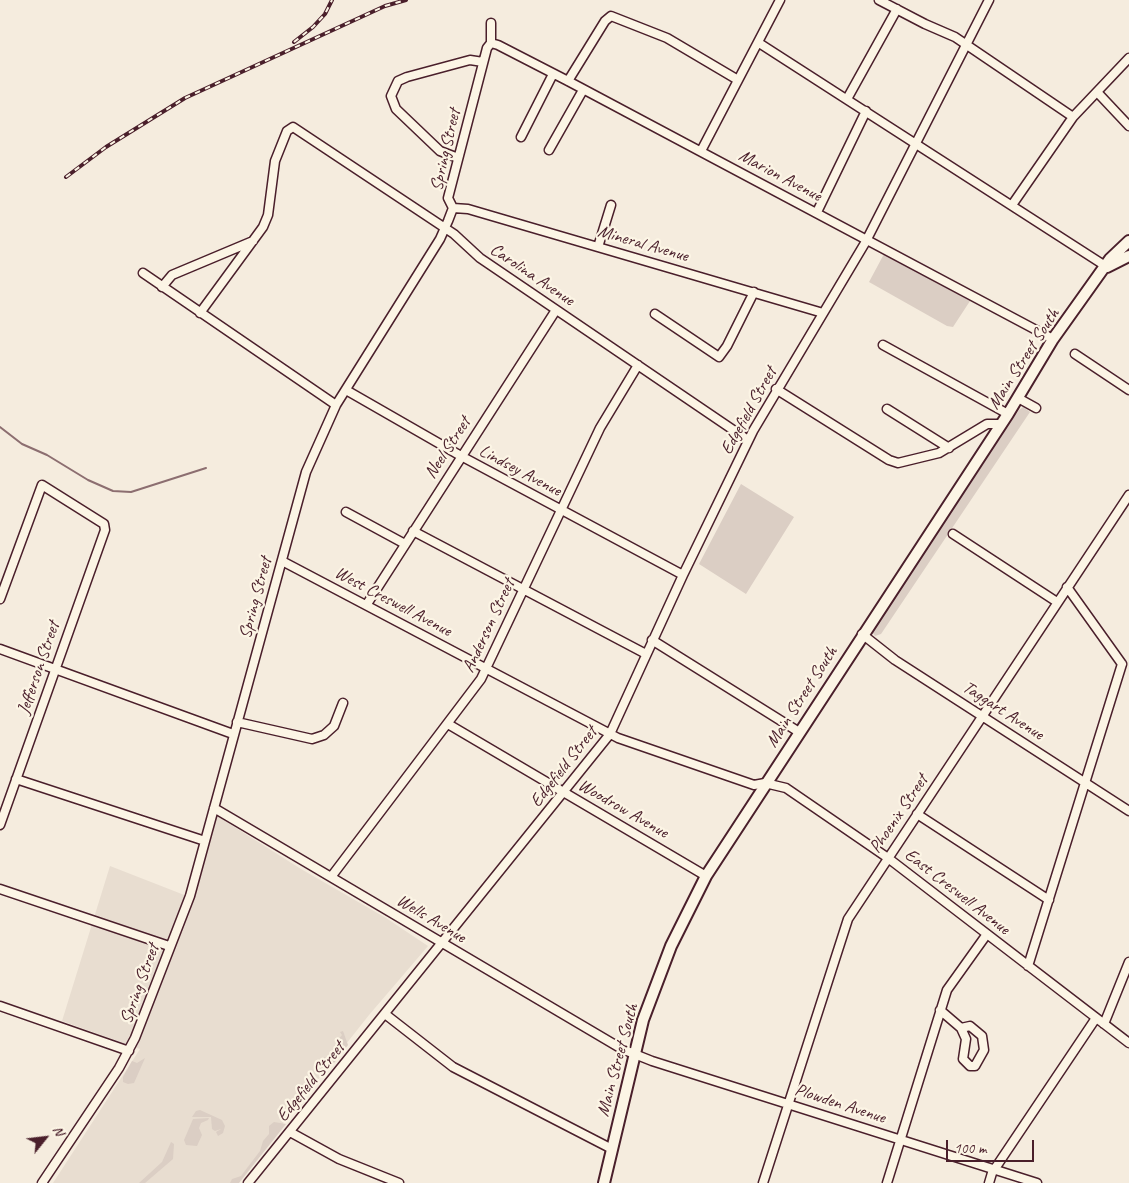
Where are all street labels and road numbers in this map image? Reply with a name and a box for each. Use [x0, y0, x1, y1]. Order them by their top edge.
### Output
street label: Spring Street [426, 107, 466, 193]
street label: Marion Avenue [735, 145, 825, 207]
street label: Mineral Avenue [595, 221, 691, 267]
street label: Carolina Avenue [486, 239, 578, 311]
street label: Main Street South [983, 305, 1065, 413]
street label: Edgefield Street [716, 364, 782, 458]
street label: Neel Street [420, 413, 476, 483]
street label: Lindsey Avenue [475, 440, 565, 502]
street label: Spring Street [235, 555, 277, 641]
street label: West Creswell Avenue [331, 562, 455, 642]
street label: Anderson Street [458, 576, 520, 676]
street label: Jefferson Street [13, 619, 65, 717]
street label: Main Street South [761, 643, 843, 751]
street label: Taggart Avenue [958, 677, 1048, 745]
street label: Edgefield Street [526, 722, 602, 812]
street label: Phoenix Street [865, 771, 933, 857]
street label: Woodrow Avenue [574, 774, 672, 844]
street label: East Creswell Avenue [900, 844, 1014, 940]
street label: Wells Avenue [392, 890, 470, 948]
street label: Spring Street [116, 941, 164, 1027]
street label: Main Street South [593, 1001, 643, 1119]
street label: Edgefield Street [272, 1038, 350, 1126]
street label: Plowden Avenue [792, 1079, 888, 1129]

